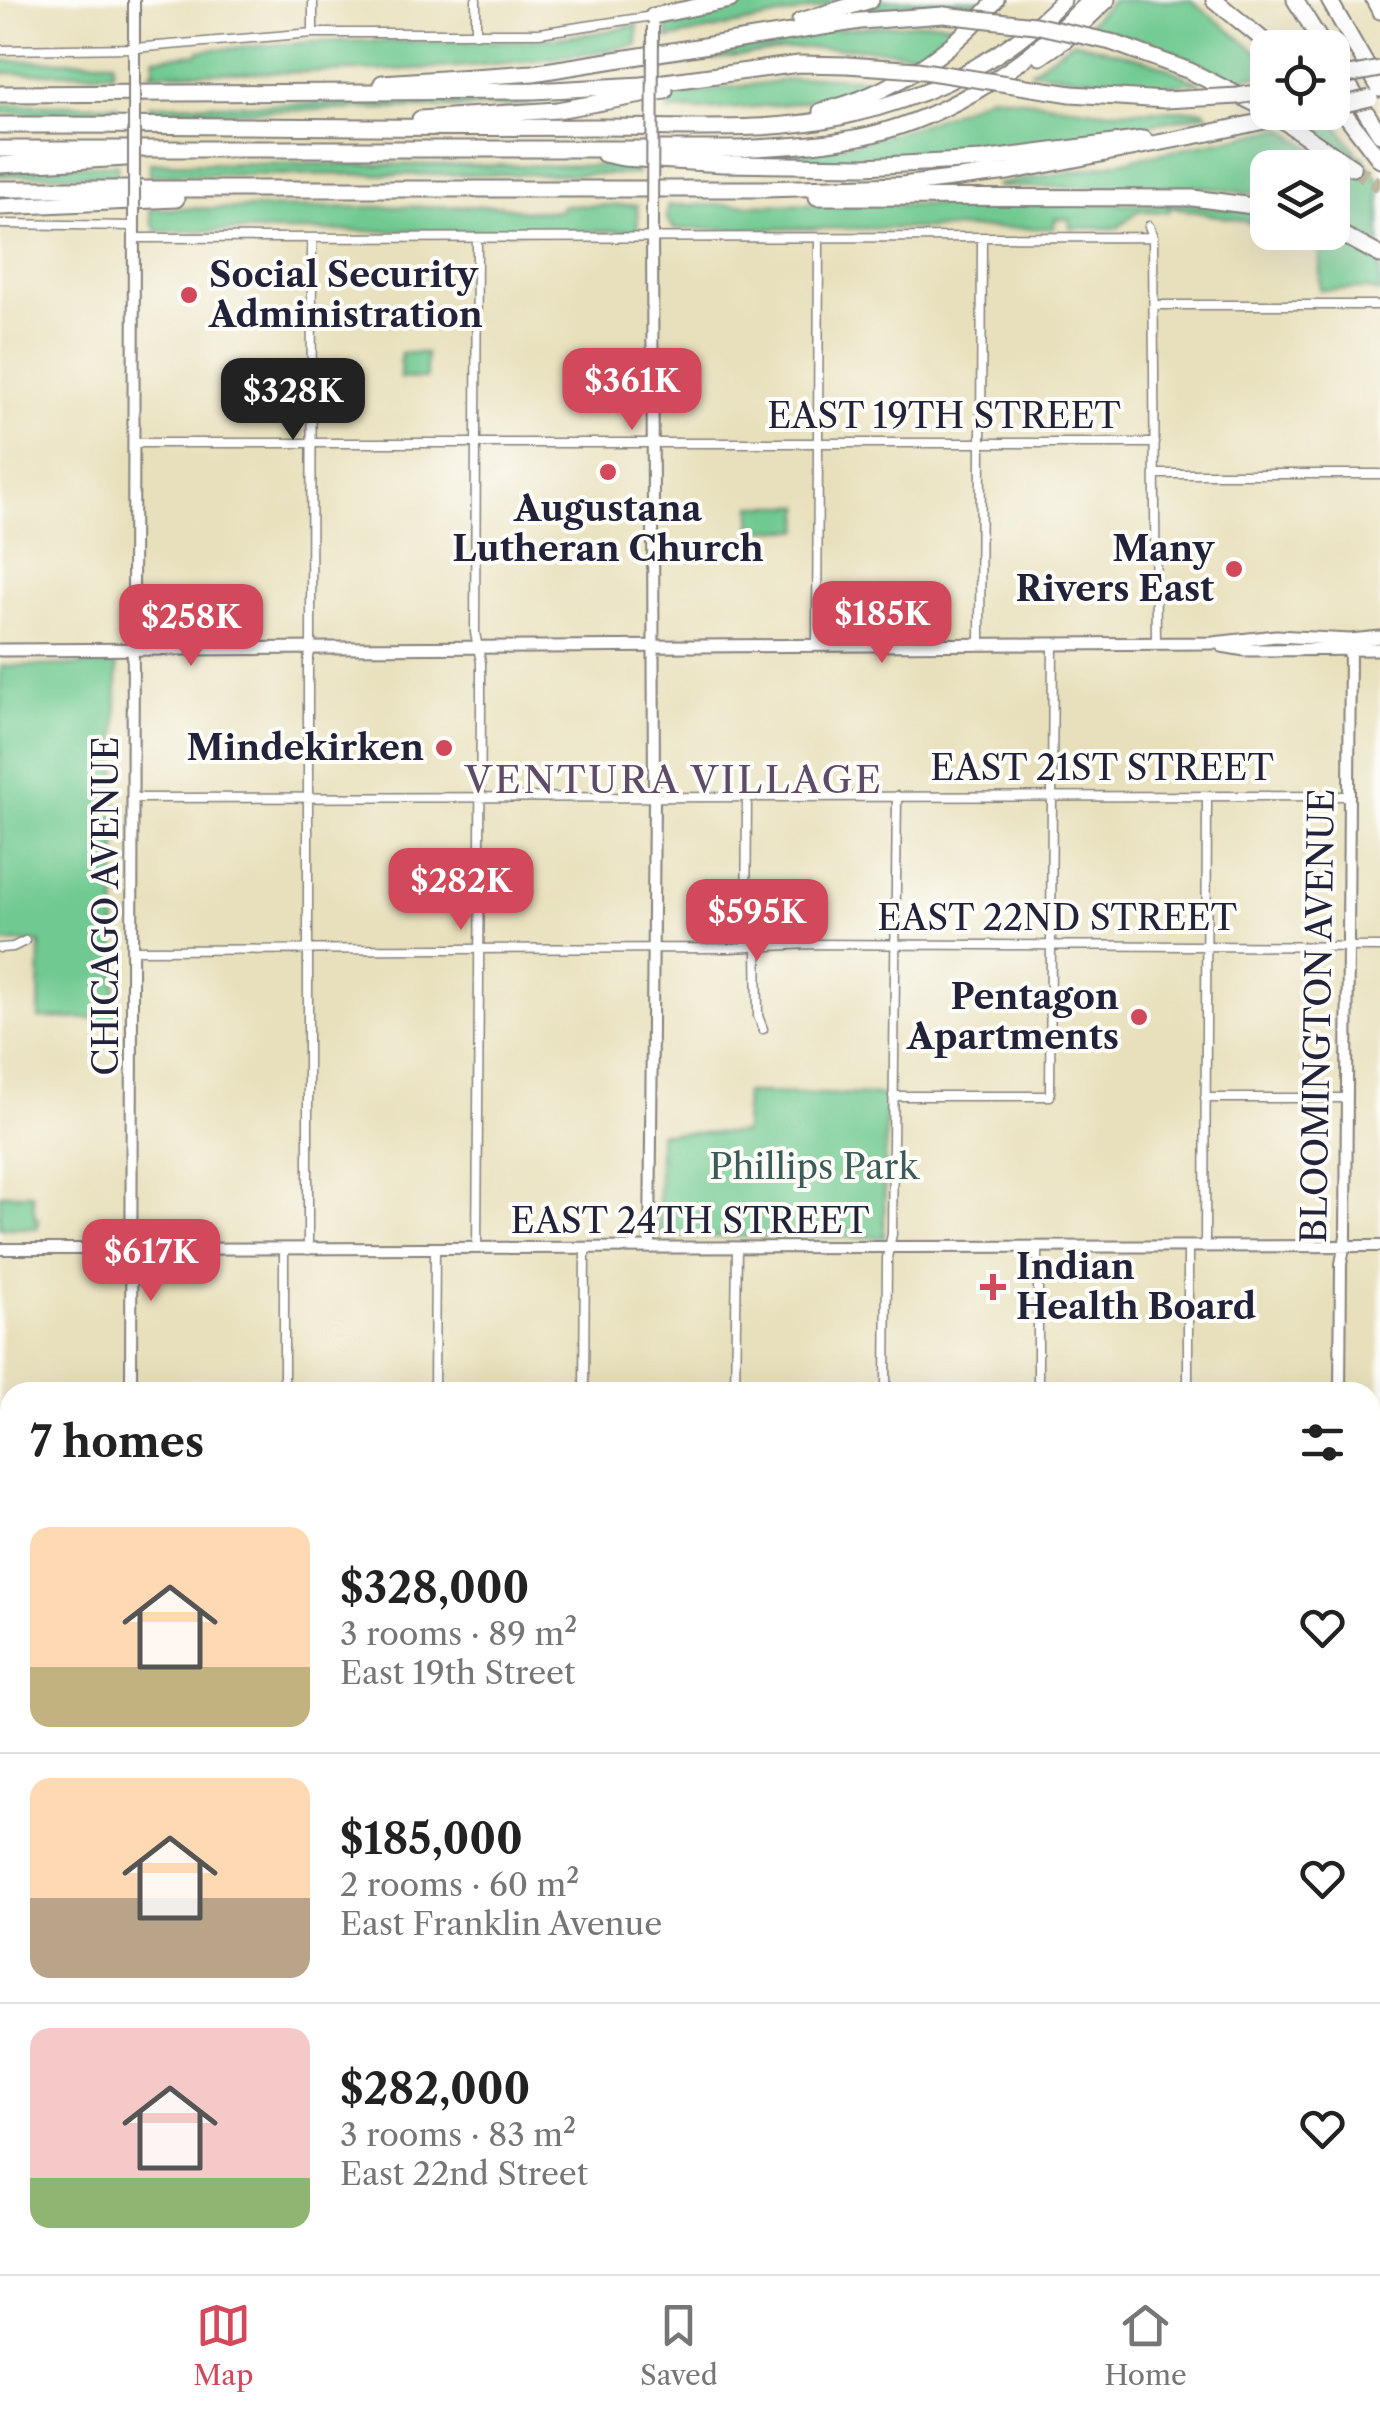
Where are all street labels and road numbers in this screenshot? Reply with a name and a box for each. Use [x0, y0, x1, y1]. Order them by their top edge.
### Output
street label: EAST 19TH STREET [767, 394, 1121, 437]
street label: CHICAGO AVENUE [84, 736, 127, 1076]
street label: EAST 21ST STREET [930, 746, 1274, 789]
street label: BLOOMINGTON AVENUE [1292, 788, 1343, 1244]
street label: EAST 22ND STREET [877, 896, 1237, 939]
street label: EAST 24TH STREET [511, 1199, 869, 1242]

